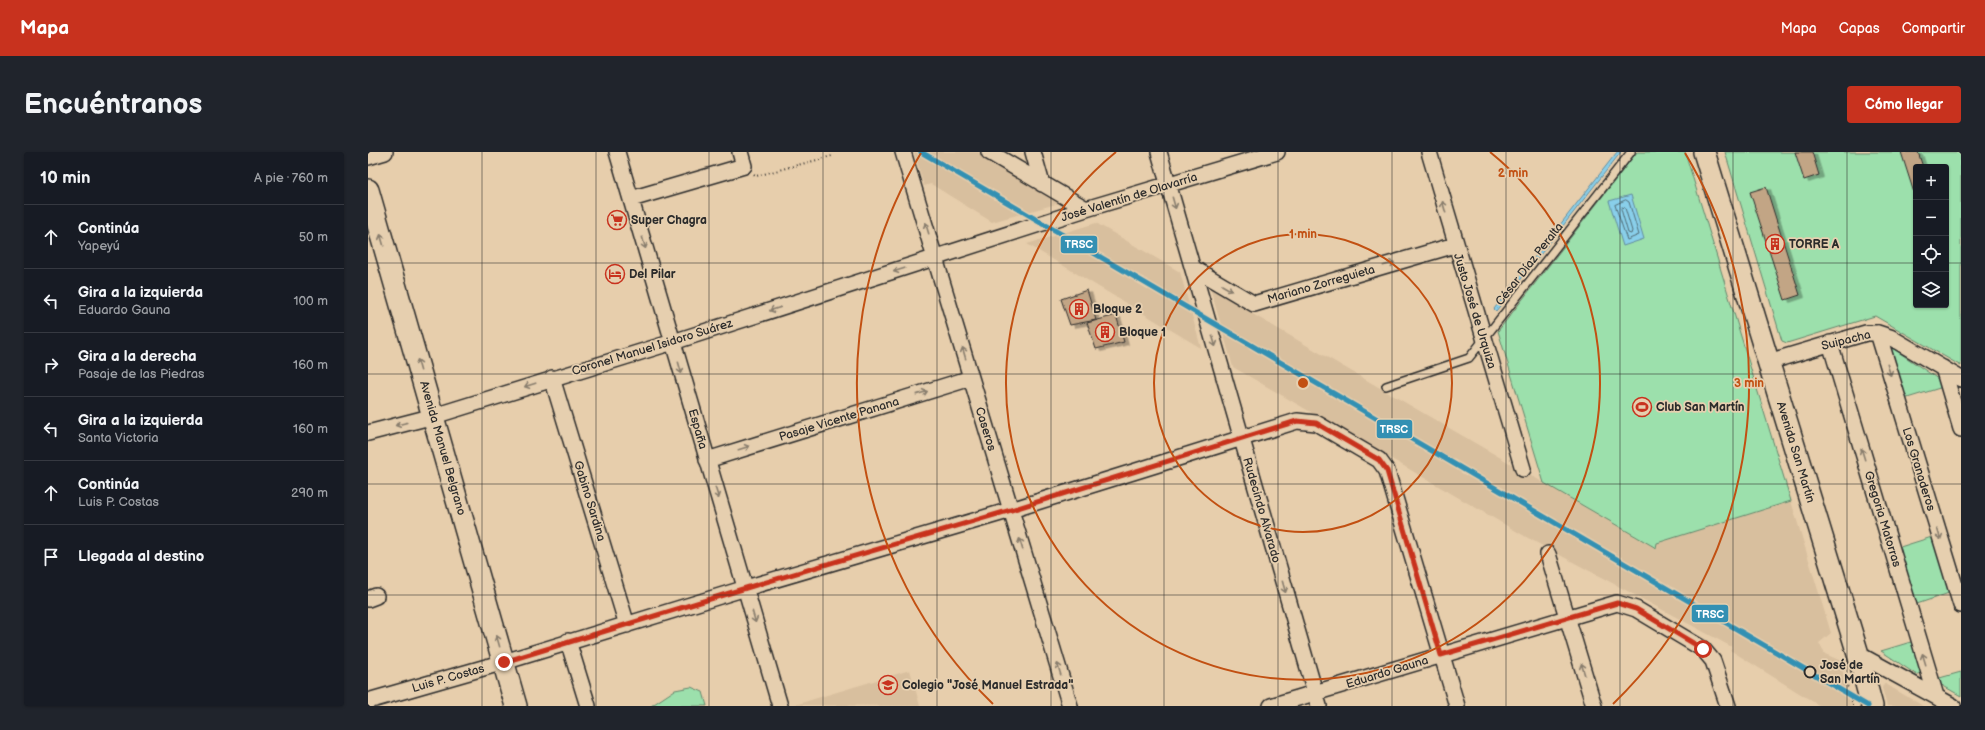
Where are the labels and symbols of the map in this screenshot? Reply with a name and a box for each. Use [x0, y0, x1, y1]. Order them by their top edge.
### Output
text: 2 min [1498, 166, 1528, 181]
street label: José Valentín de Olavarría [1059, 170, 1199, 225]
one-way arrow [1171, 196, 1178, 209]
one-way arrow [1440, 201, 1448, 214]
supermarket icon: Super Chagra [606, 209, 628, 231]
place label: Super Chagra [631, 213, 707, 228]
street label: César Díaz Peralta [1492, 220, 1567, 309]
one-way arrow [923, 222, 930, 235]
text: 1 min [1289, 227, 1317, 242]
building icon: TORRE A [1764, 233, 1786, 255]
one-way arrow [378, 234, 385, 247]
line badge: TRSC [1060, 235, 1098, 254]
one-way arrow [641, 236, 648, 249]
place label: TORRE A [1789, 237, 1840, 252]
text: TRSC [1065, 238, 1093, 251]
street label: Justo José de Urquiza [1450, 252, 1499, 371]
one-way arrow [1382, 260, 1395, 267]
street label: Mariano Zorreguieta [1266, 262, 1377, 307]
hotel icon: Del Pilar [604, 263, 626, 285]
one-way arrow [893, 266, 905, 274]
place label: Del Pilar [629, 267, 676, 282]
one-way arrow [1221, 284, 1233, 292]
building icon: Bloque 2 [1068, 298, 1090, 320]
place label: Bloque 2 [1093, 302, 1143, 317]
one-way arrow [769, 306, 782, 313]
street label: Coronel Manuel Isidoro Suárez [570, 316, 735, 379]
building icon: Bloque 1 [1094, 321, 1116, 343]
place label: Bloque 1 [1119, 325, 1166, 340]
street label: Suipacha [1820, 327, 1873, 354]
one-way arrow [1211, 334, 1218, 347]
one-way arrow [960, 346, 967, 359]
one-way arrow [415, 358, 422, 371]
one-way arrow [677, 361, 684, 374]
one-way arrow [1886, 363, 1893, 376]
centre of rings [1296, 376, 1310, 390]
text: 3 min [1734, 376, 1764, 391]
street label: Avenida Manuel Belgrano [416, 379, 469, 517]
one-way arrow [524, 382, 537, 389]
one-way arrow [915, 389, 928, 396]
street label: Pasaje Vicente Panana [777, 394, 901, 445]
sports icon: Club San Martín [1631, 396, 1653, 418]
place label: Club San Martín [1656, 400, 1745, 415]
street label: Avenida San Martín [1773, 400, 1818, 505]
street label: Caseros [972, 405, 999, 453]
street label: España [685, 407, 710, 451]
line badge: TRSC [1376, 419, 1413, 439]
one-way arrow [395, 421, 408, 429]
text: TRSC [1380, 423, 1408, 436]
street label: Los Granaderos [1899, 425, 1938, 513]
one-way arrow [738, 444, 751, 451]
one-way arrow [1859, 447, 1866, 460]
street label: Rudecindo Alvarado [1239, 456, 1284, 565]
street label: Gabino Sardina [570, 459, 609, 543]
street label: Gregoria Matorras [1861, 469, 1904, 569]
one-way arrow [714, 486, 721, 499]
one-way arrow [1936, 528, 1943, 541]
one-way arrow [1017, 538, 1024, 551]
one-way arrow [1281, 581, 1288, 594]
line badge: TRSC [1691, 604, 1729, 623]
text: TRSC [1696, 608, 1724, 621]
one-way arrow [751, 611, 758, 624]
one-way arrow [494, 635, 501, 648]
route start [1694, 640, 1712, 658]
one-way arrow [1920, 652, 1927, 665]
route end [495, 653, 513, 671]
street label: Eduardo Gauna [1344, 653, 1430, 692]
place label: José de San Martín [1820, 658, 1880, 687]
street label: Luis P. Costas [410, 661, 486, 696]
one-way arrow [1055, 662, 1062, 675]
one-way arrow [1579, 662, 1586, 675]
marker: José de San Martín [1803, 665, 1817, 679]
school or university icon: Colegio "José Manuel Estrada" [877, 674, 899, 696]
place label: Colegio "José Manuel Estrada" [902, 678, 1073, 693]

